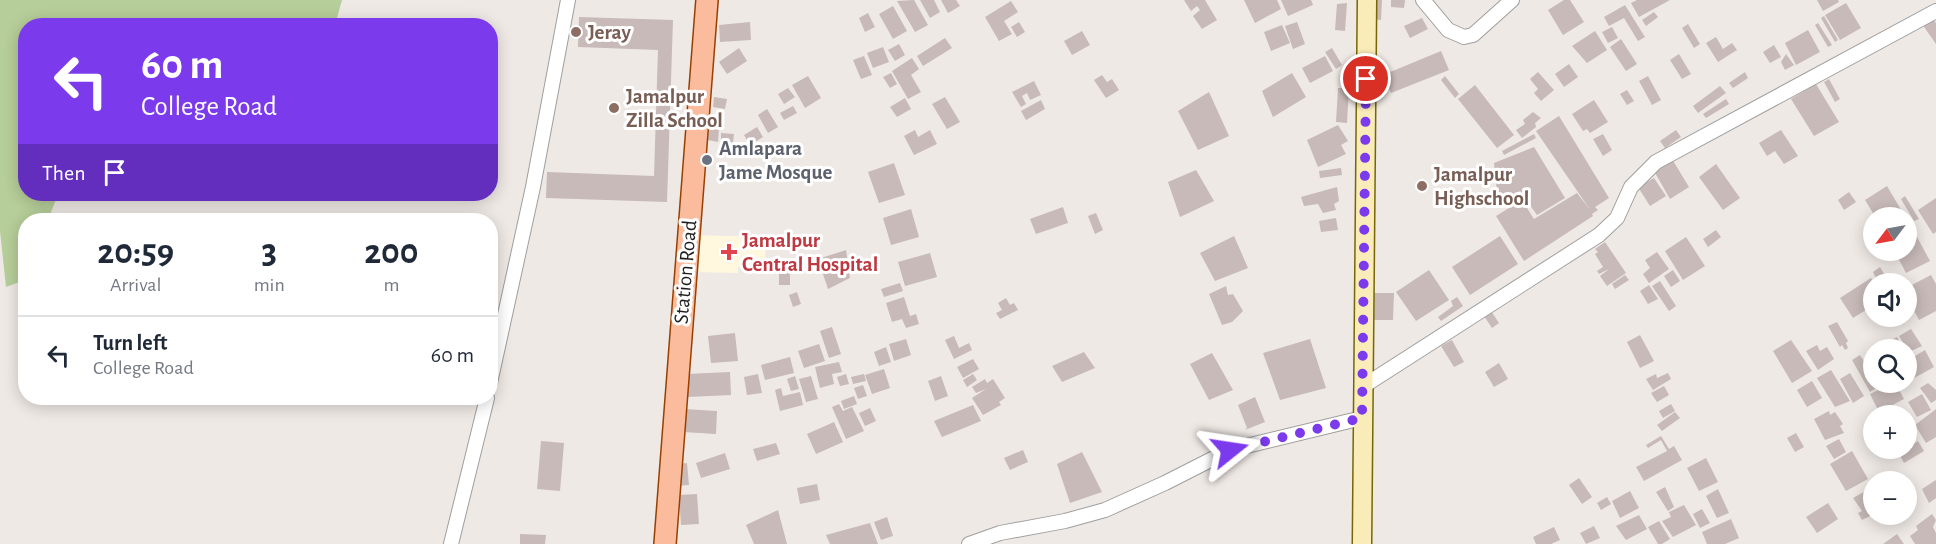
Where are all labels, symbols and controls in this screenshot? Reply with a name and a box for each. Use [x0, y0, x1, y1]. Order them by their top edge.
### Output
place label: Jeray [588, 22, 632, 43]
marker: Jeray [569, 25, 583, 39]
icon: left [42, 42, 120, 120]
text: 60 m [141, 44, 223, 86]
pin [1340, 53, 1391, 104]
icon: arrive [1349, 62, 1382, 95]
place label: Jamalpur Zilla School [626, 86, 723, 131]
text: College Road [141, 93, 277, 120]
marker: Jamalpur Zilla School [607, 101, 621, 115]
place label: Amlapara Jame Mosque [719, 138, 832, 183]
marker: Amlapara Jame Mosque [700, 153, 714, 167]
icon: arrive [98, 156, 131, 189]
text: Then [42, 162, 86, 184]
place label: Jamalpur Highschool [1434, 164, 1529, 209]
marker: Jamalpur Highschool [1415, 179, 1429, 193]
north arrow [1863, 207, 1917, 261]
map controls [1863, 207, 1917, 525]
street label: Station Road [670, 219, 701, 325]
place label: Jamalpur Central Hospital [742, 230, 878, 275]
text: 20:59 [97, 234, 174, 270]
text: 3 [261, 234, 277, 270]
text: 200 [364, 234, 419, 270]
marker: Jamalpur Central Hospital [720, 243, 738, 261]
button: sound [1863, 273, 1917, 327]
text: Arrival [110, 275, 162, 295]
text: min [254, 275, 285, 295]
text: m [383, 275, 399, 295]
text: Turn left [93, 332, 167, 354]
icon: left [42, 339, 75, 372]
button: search [1863, 339, 1917, 393]
text: 60 m [431, 344, 474, 366]
text: College Road [93, 358, 194, 378]
button: + [1863, 405, 1917, 459]
position arrow [1198, 418, 1262, 482]
button: − [1863, 471, 1917, 525]

